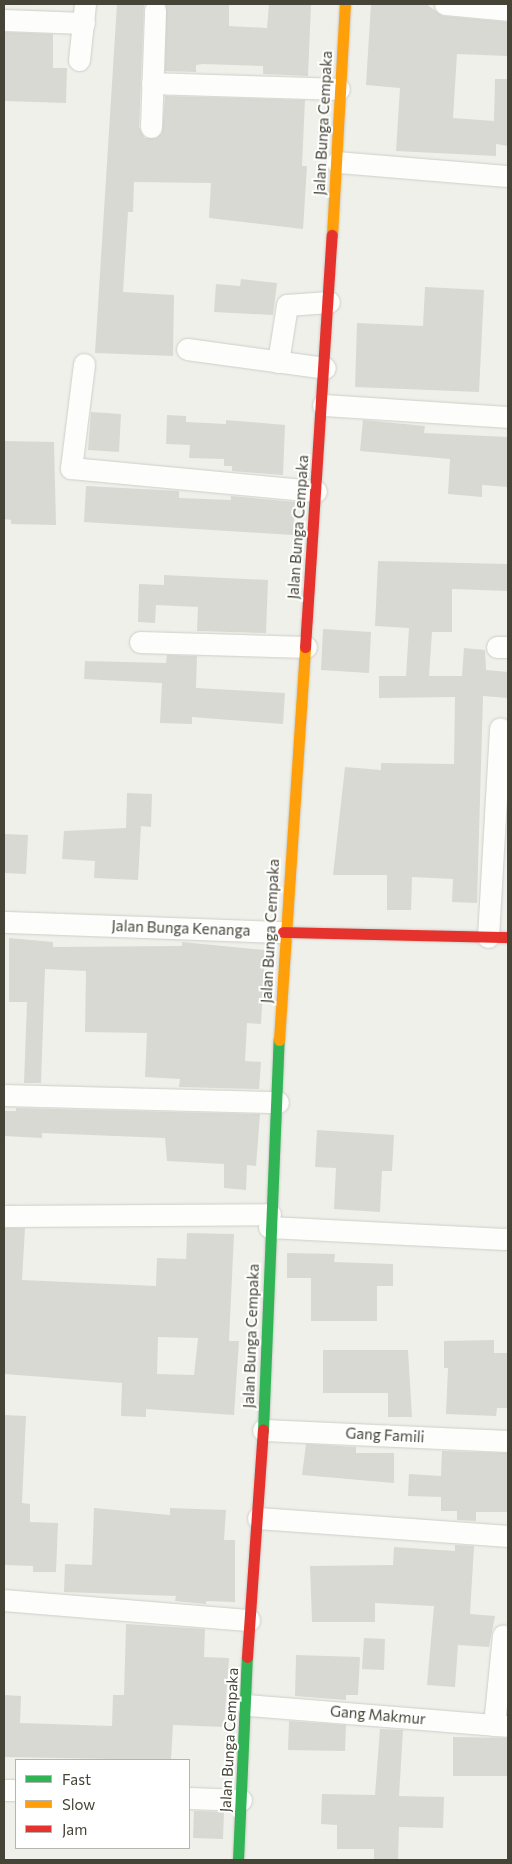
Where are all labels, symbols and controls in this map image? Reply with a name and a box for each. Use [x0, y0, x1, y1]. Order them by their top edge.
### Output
street label: Jalan Bunga Cempaka [310, 50, 336, 196]
street label: Jalan Bunga Cempaka [284, 454, 312, 600]
street label: Jalan Bunga Cempaka [257, 858, 283, 1004]
street label: Jalan Bunga Kenanga [111, 917, 251, 939]
street label: Jalan Bunga Cempaka [239, 1263, 263, 1409]
street label: Gang Famili [345, 1424, 425, 1446]
street label: Jalan Bunga Cempaka [216, 1667, 242, 1813]
street label: Gang Makmur [329, 1702, 427, 1728]
legend [15, 1759, 190, 1849]
text: Fast [62, 1770, 91, 1788]
text: Slow [62, 1795, 95, 1813]
text: Jam [62, 1820, 87, 1838]

